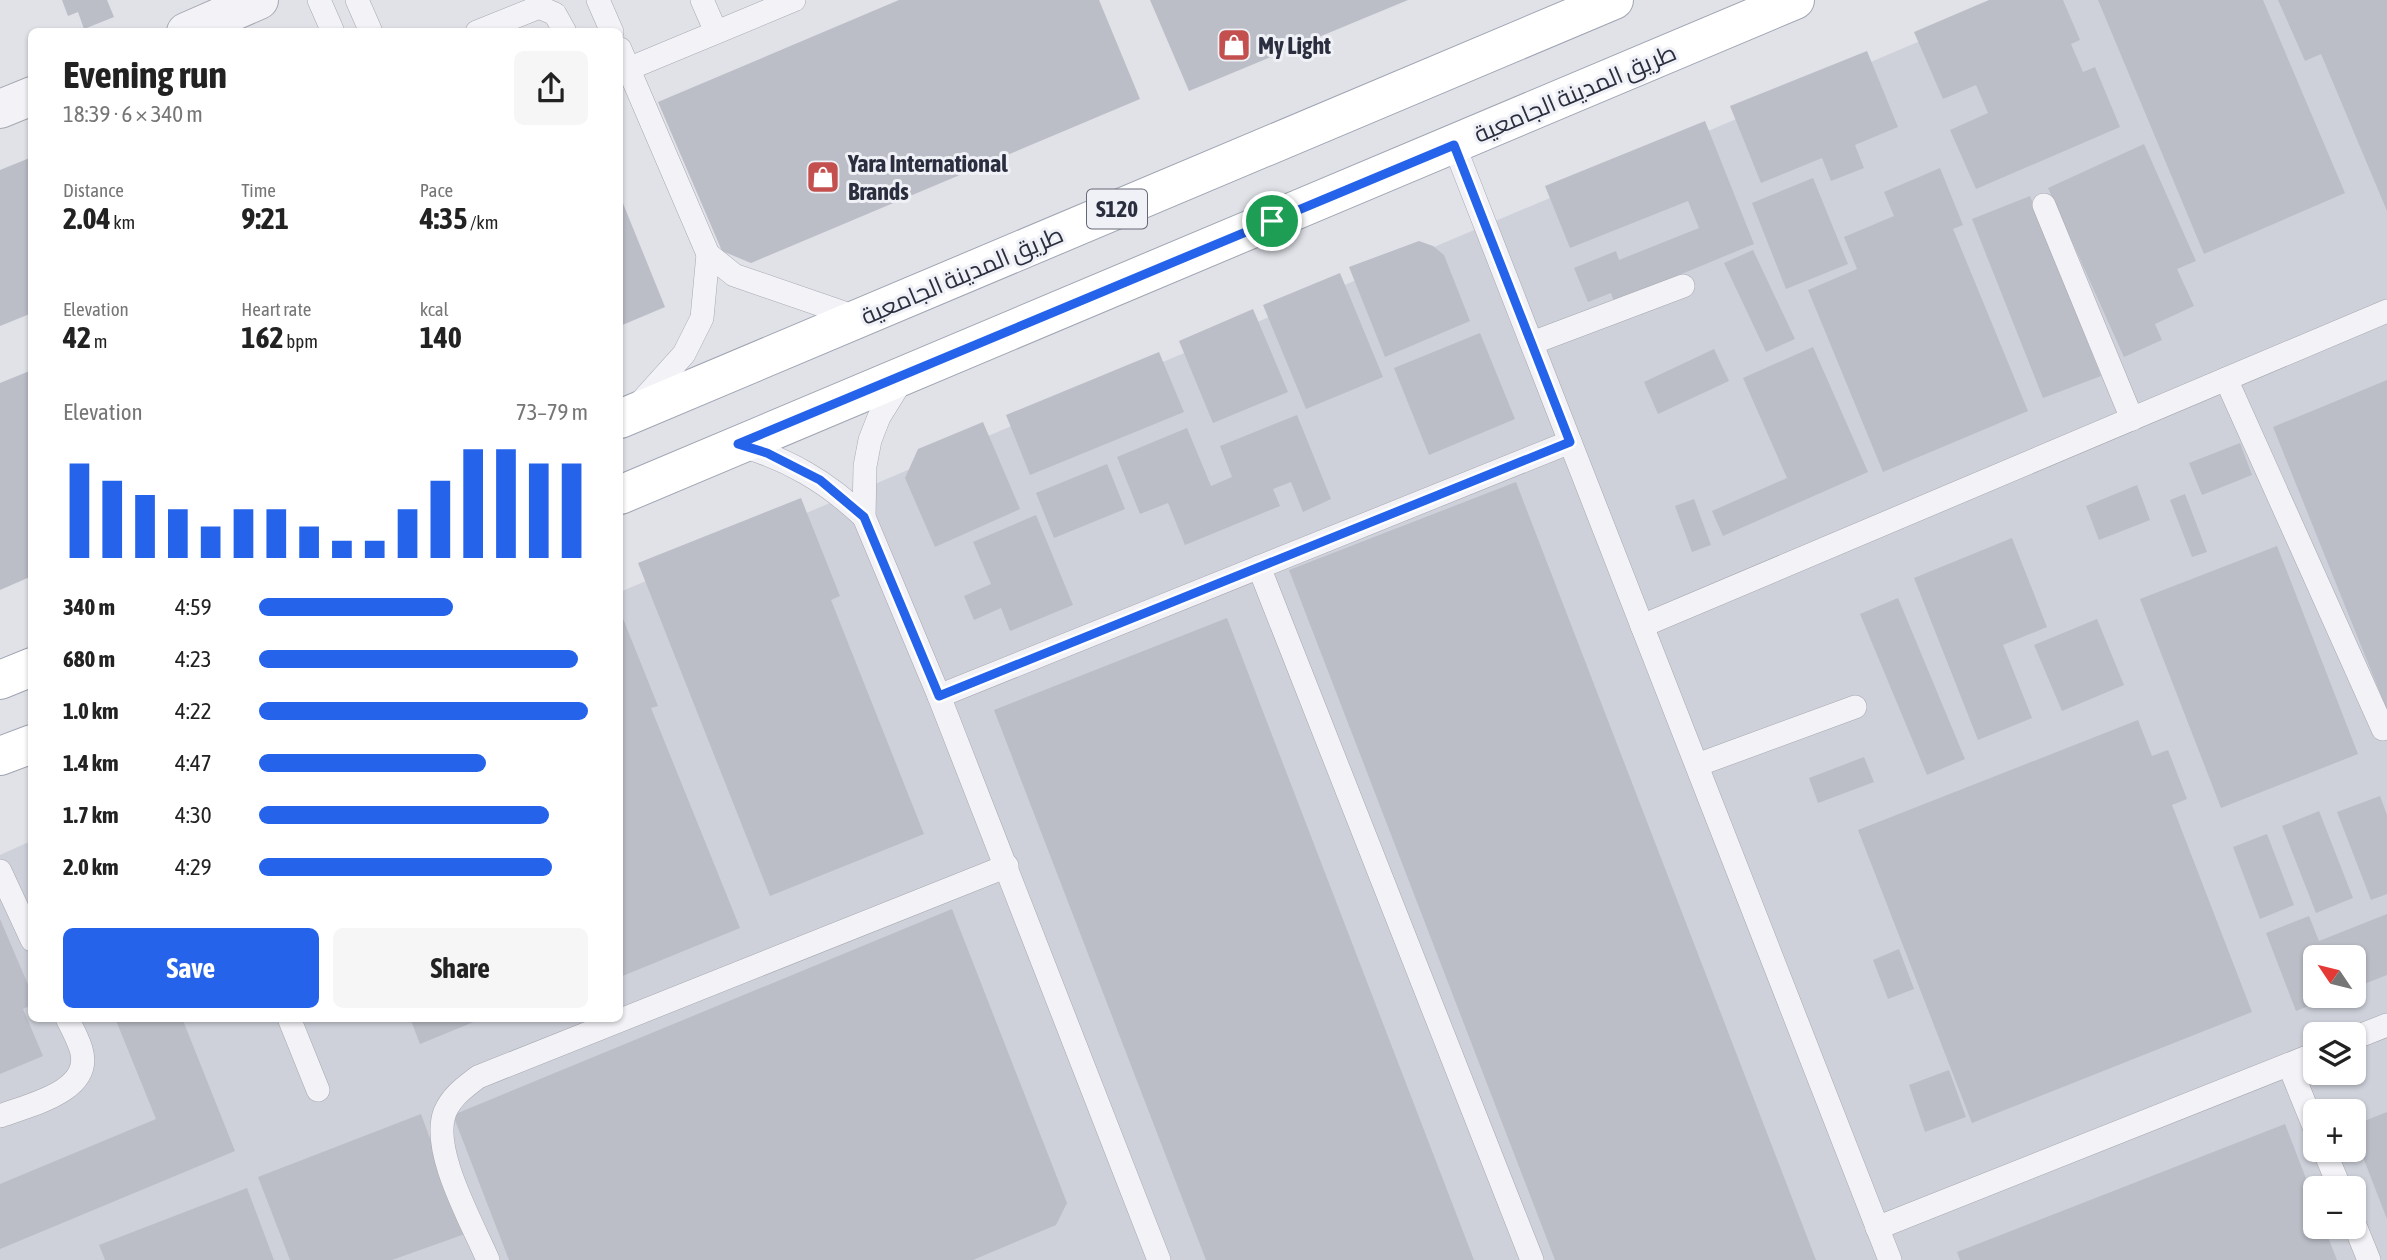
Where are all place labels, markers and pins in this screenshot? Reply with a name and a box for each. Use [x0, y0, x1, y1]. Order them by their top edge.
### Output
shop icon: My Light [1215, 26, 1253, 64]
place label: My Light [1258, 32, 1331, 59]
place label: Yara International Brands [847, 150, 1008, 205]
shop icon: Yara International Brands [804, 158, 842, 196]
pin [1242, 191, 1302, 251]

